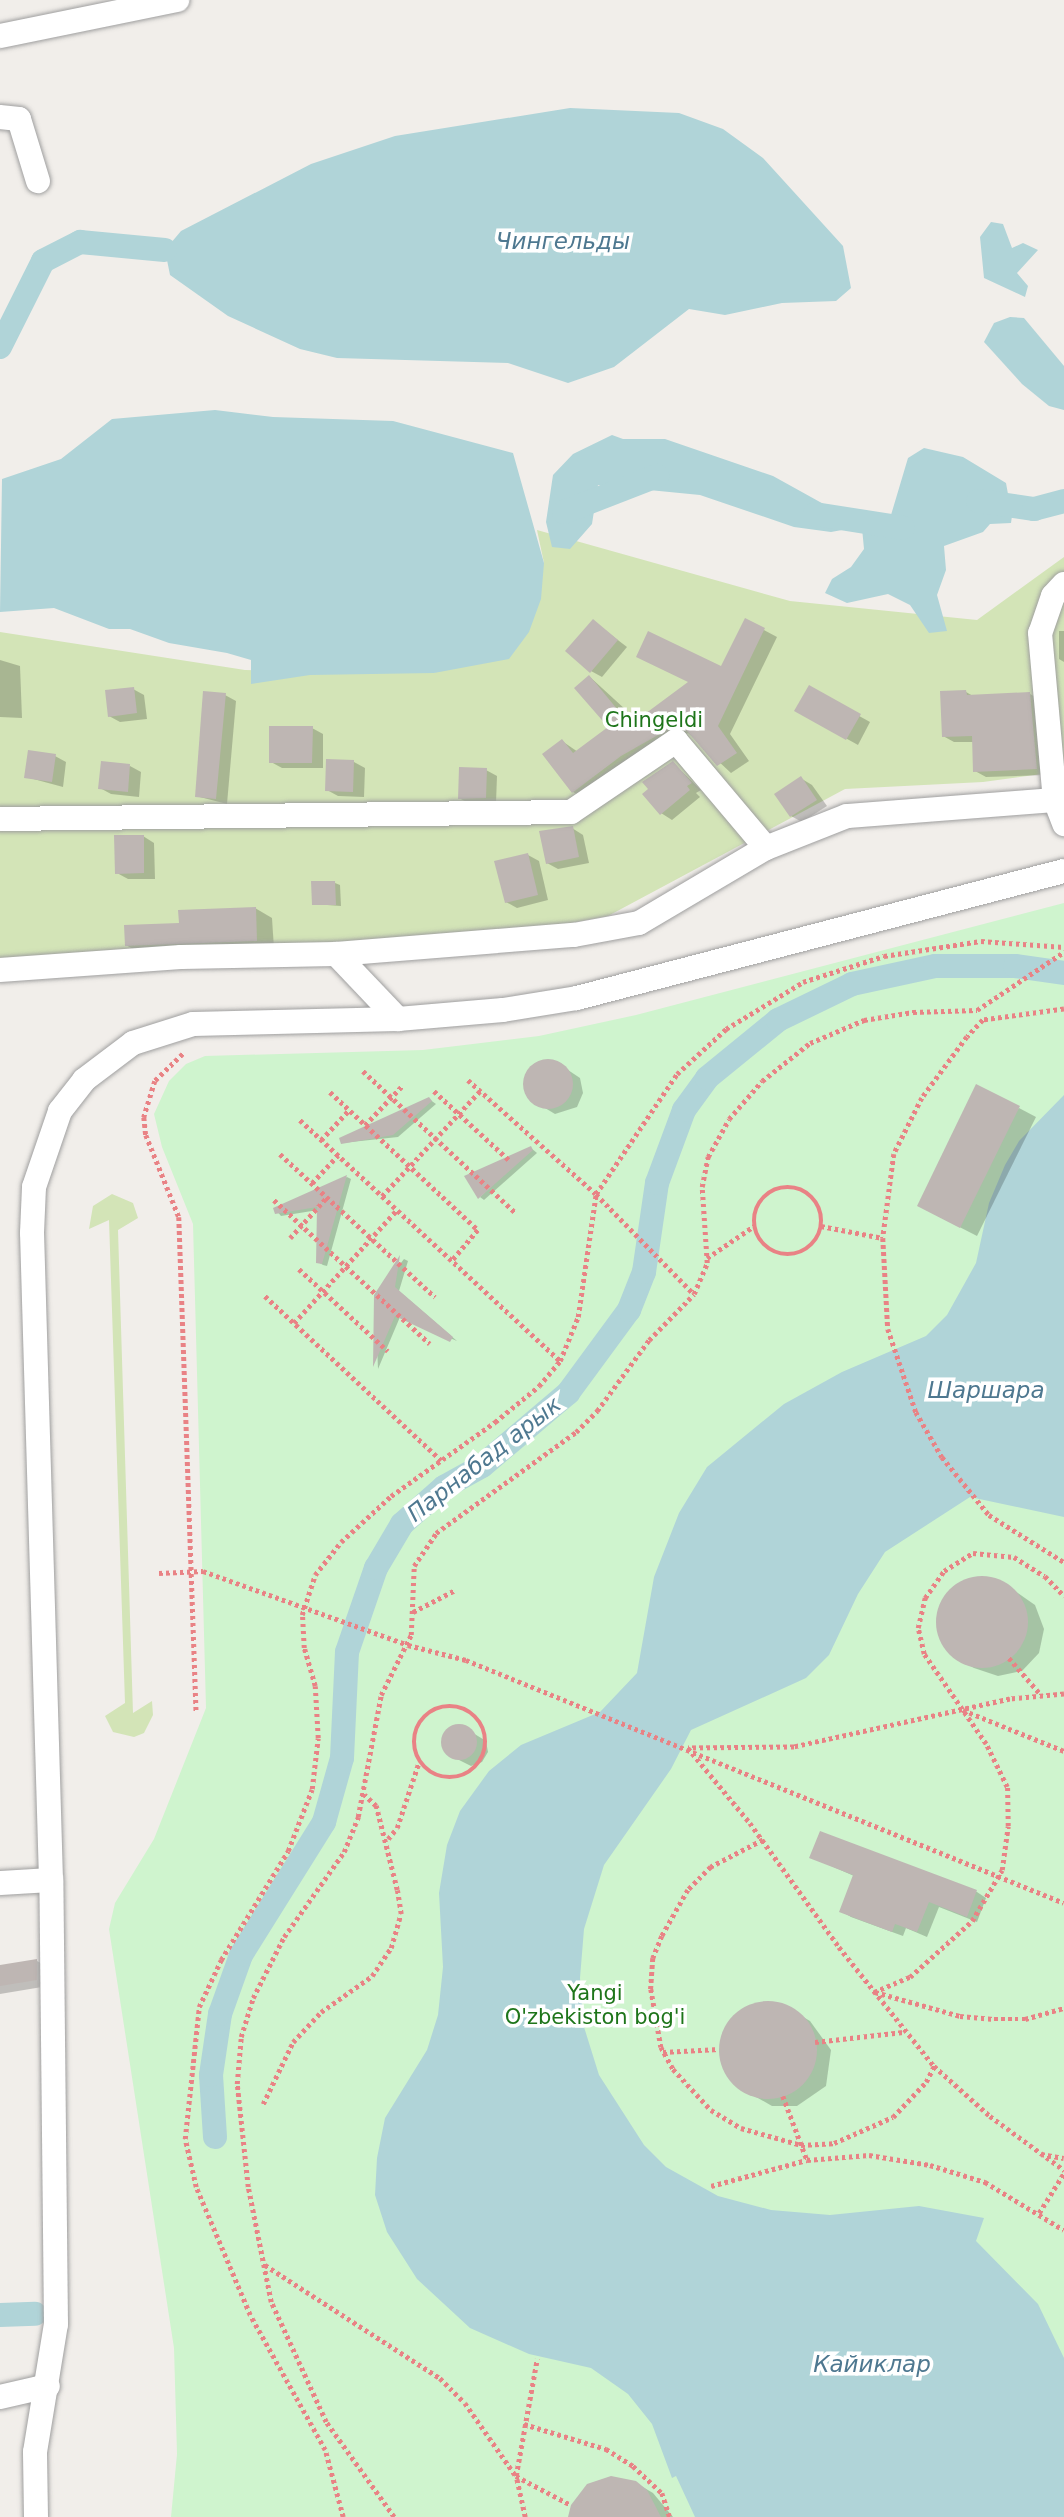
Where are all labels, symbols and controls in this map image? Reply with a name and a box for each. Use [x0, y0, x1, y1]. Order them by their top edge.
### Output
water label: Чингельды [496, 227, 630, 255]
park label: Chingeldi [605, 707, 703, 733]
water label: Шаршара [927, 1376, 1045, 1404]
water label: Парнабад арык [402, 1390, 566, 1528]
park label: Yangi O'zbekiston bog'i [505, 1980, 685, 2030]
water label: Кайиклар [813, 2350, 931, 2378]

